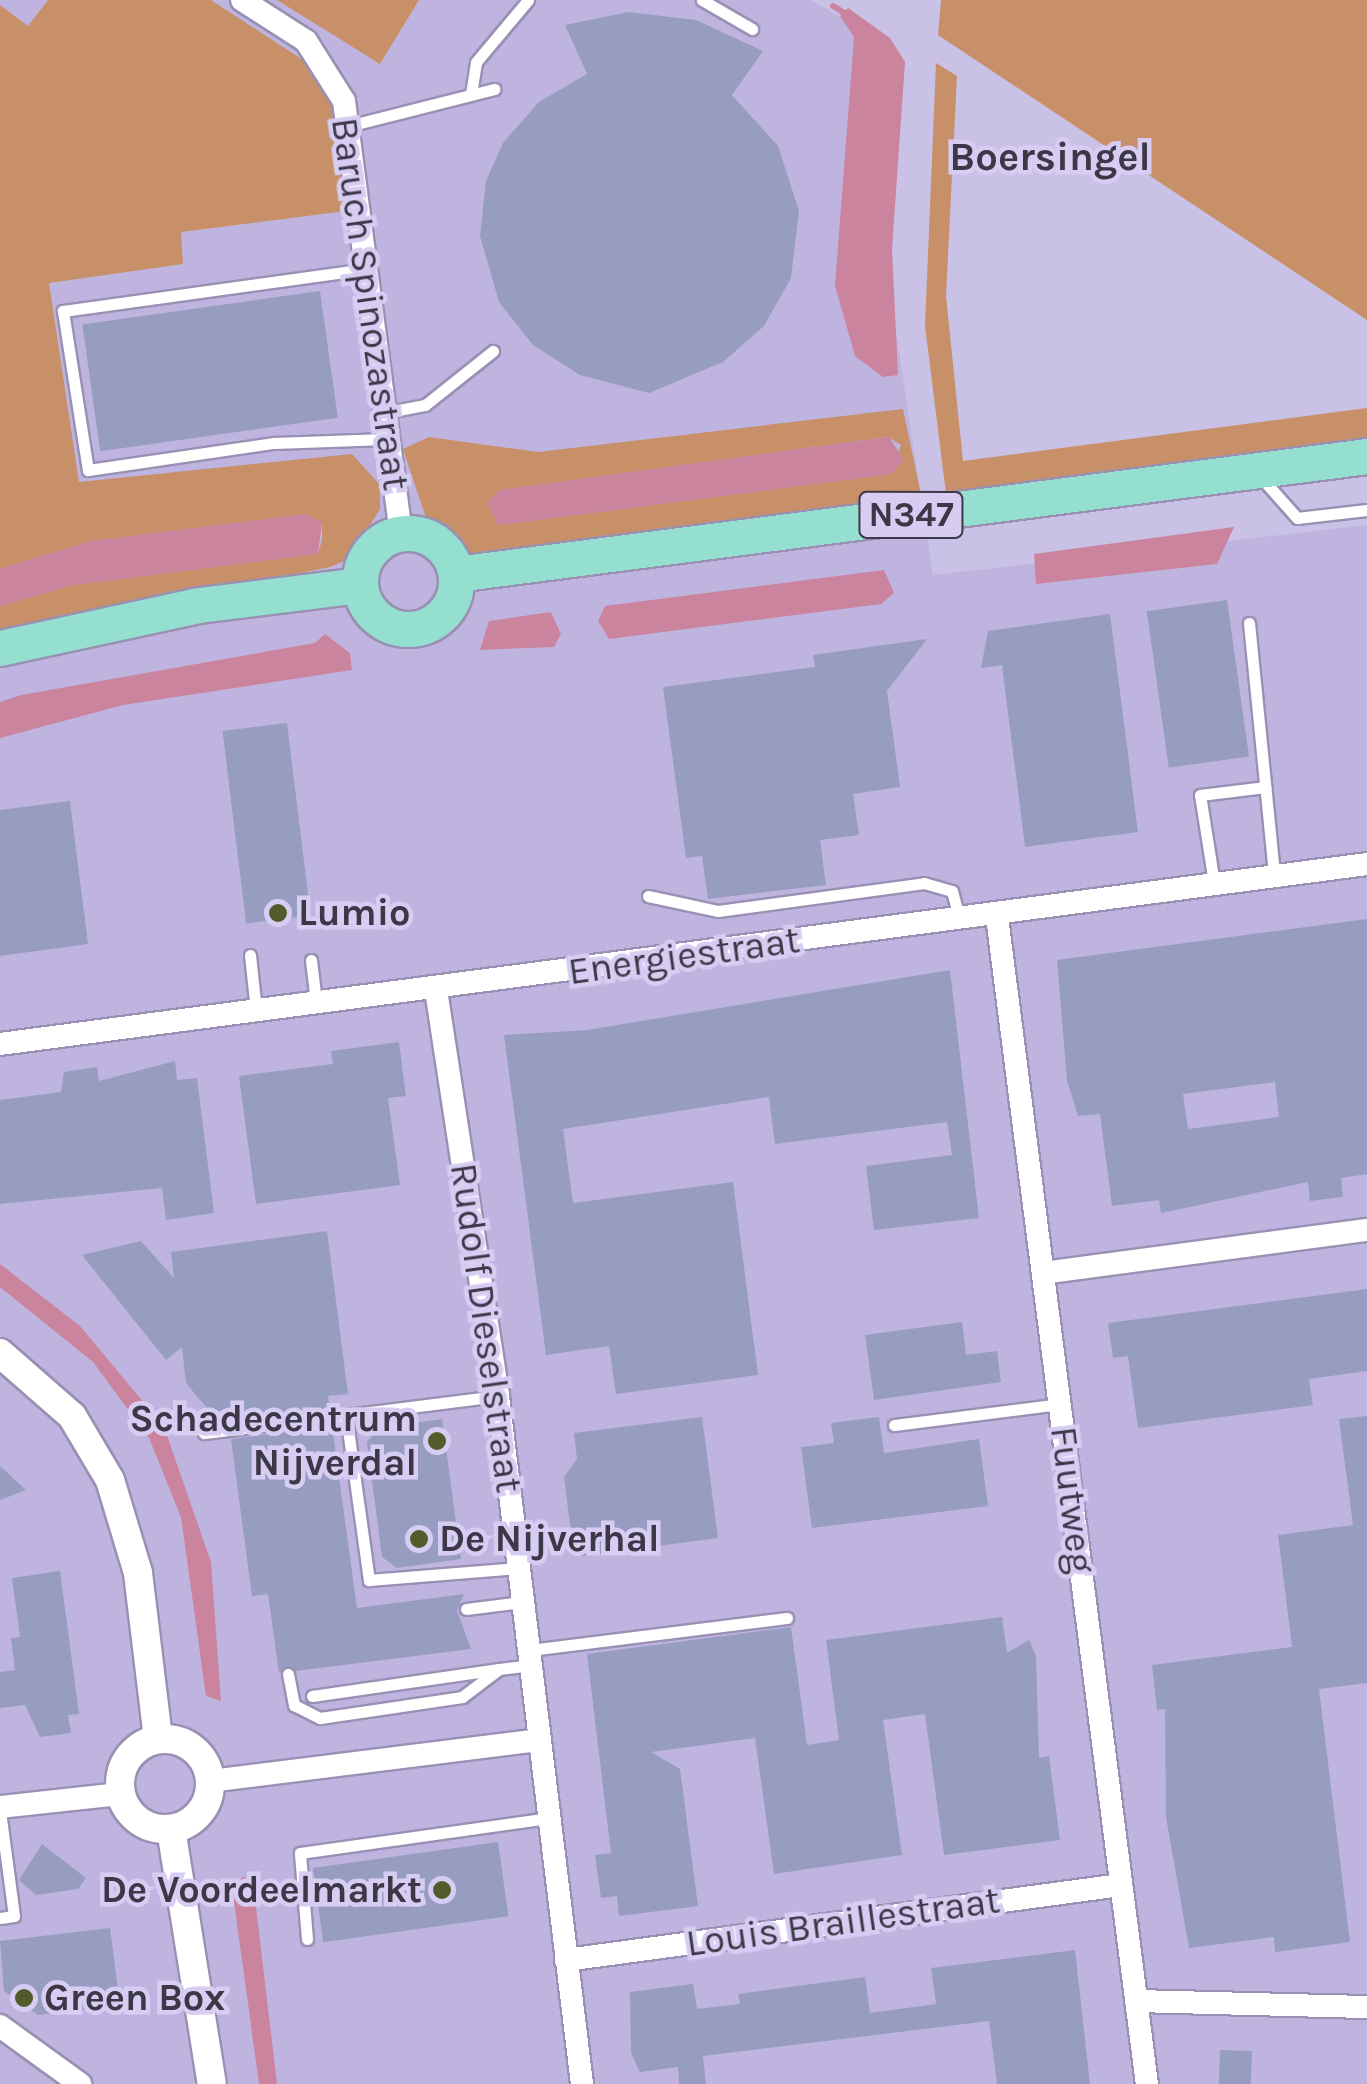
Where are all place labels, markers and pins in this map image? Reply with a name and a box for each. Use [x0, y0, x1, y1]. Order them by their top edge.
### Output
place label: Lumio [298, 890, 411, 936]
marker: Lumio [267, 902, 289, 924]
place label: Schadecentrum Nijverdal [130, 1396, 417, 1486]
marker: Schadecentrum Nijverdal [426, 1430, 448, 1452]
place label: De Nijverhal [439, 1516, 660, 1562]
marker: De Nijverhal [408, 1528, 430, 1550]
place label: De Voordeelmarkt [101, 1867, 422, 1913]
marker: De Voordeelmarkt [431, 1879, 453, 1901]
place label: Green Box [44, 1975, 225, 2021]
marker: Green Box [13, 1987, 35, 2009]

